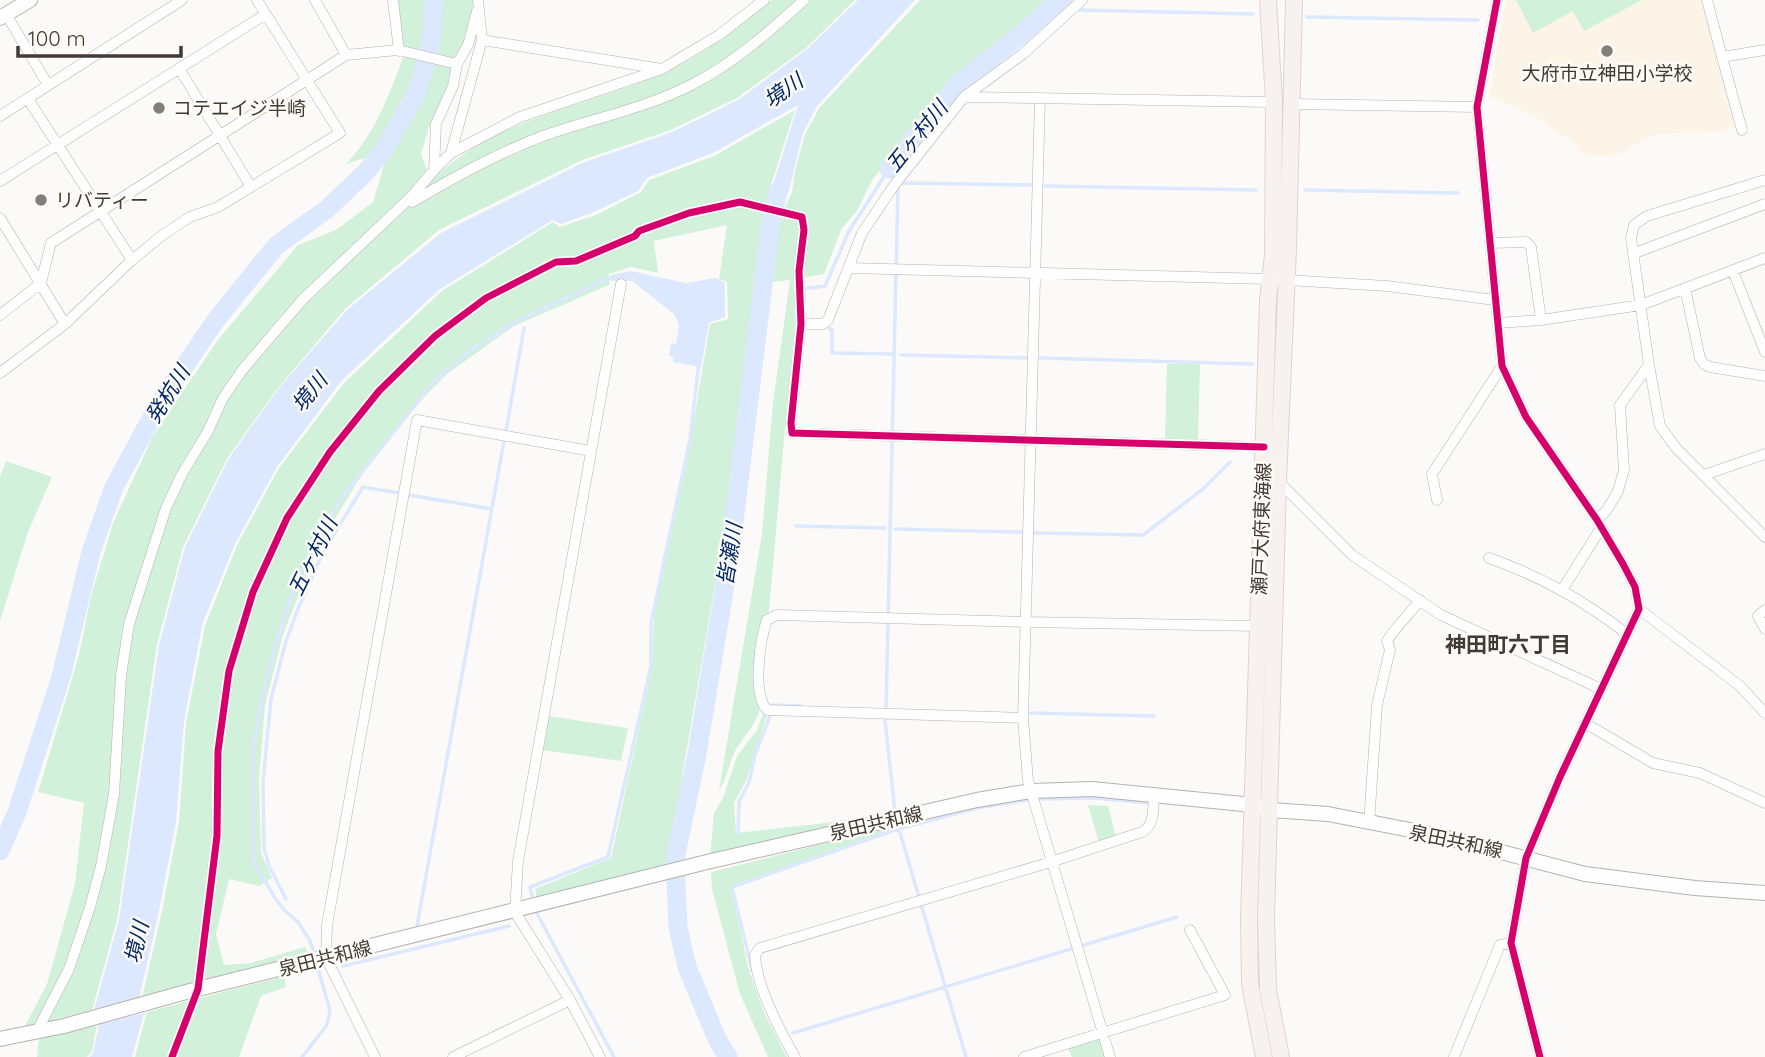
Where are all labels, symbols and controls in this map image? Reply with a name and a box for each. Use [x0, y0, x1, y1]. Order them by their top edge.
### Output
scale bar [18, 14, 180, 58]
text: 100 m [28, 25, 86, 51]
marker: 大府市立神田小学校 [1599, 43, 1615, 59]
place label: 大府市立神田小学校 [1521, 61, 1693, 85]
water label: 境川 [758, 66, 809, 113]
water label: 五ヶ村川 [879, 94, 954, 177]
place label: コテエイジ半崎 [173, 96, 306, 120]
marker: コテエイジ半崎 [151, 100, 167, 116]
place label: リバティー [55, 188, 149, 212]
marker: リバティー [33, 192, 49, 208]
water label: 発杭川 [139, 359, 196, 428]
water label: 境川 [286, 366, 334, 417]
street label: 瀬戸大府東海線 [1247, 462, 1275, 596]
water label: 五ヶ村川 [282, 511, 343, 599]
water label: 皆瀬川 [711, 519, 747, 587]
district label: 神田町六丁目 [1445, 631, 1571, 657]
street label: 泉田共和線 [827, 801, 925, 845]
street label: 泉田共和線 [1407, 819, 1505, 863]
water label: 境川 [119, 917, 154, 965]
street label: 泉田共和線 [276, 935, 374, 981]

